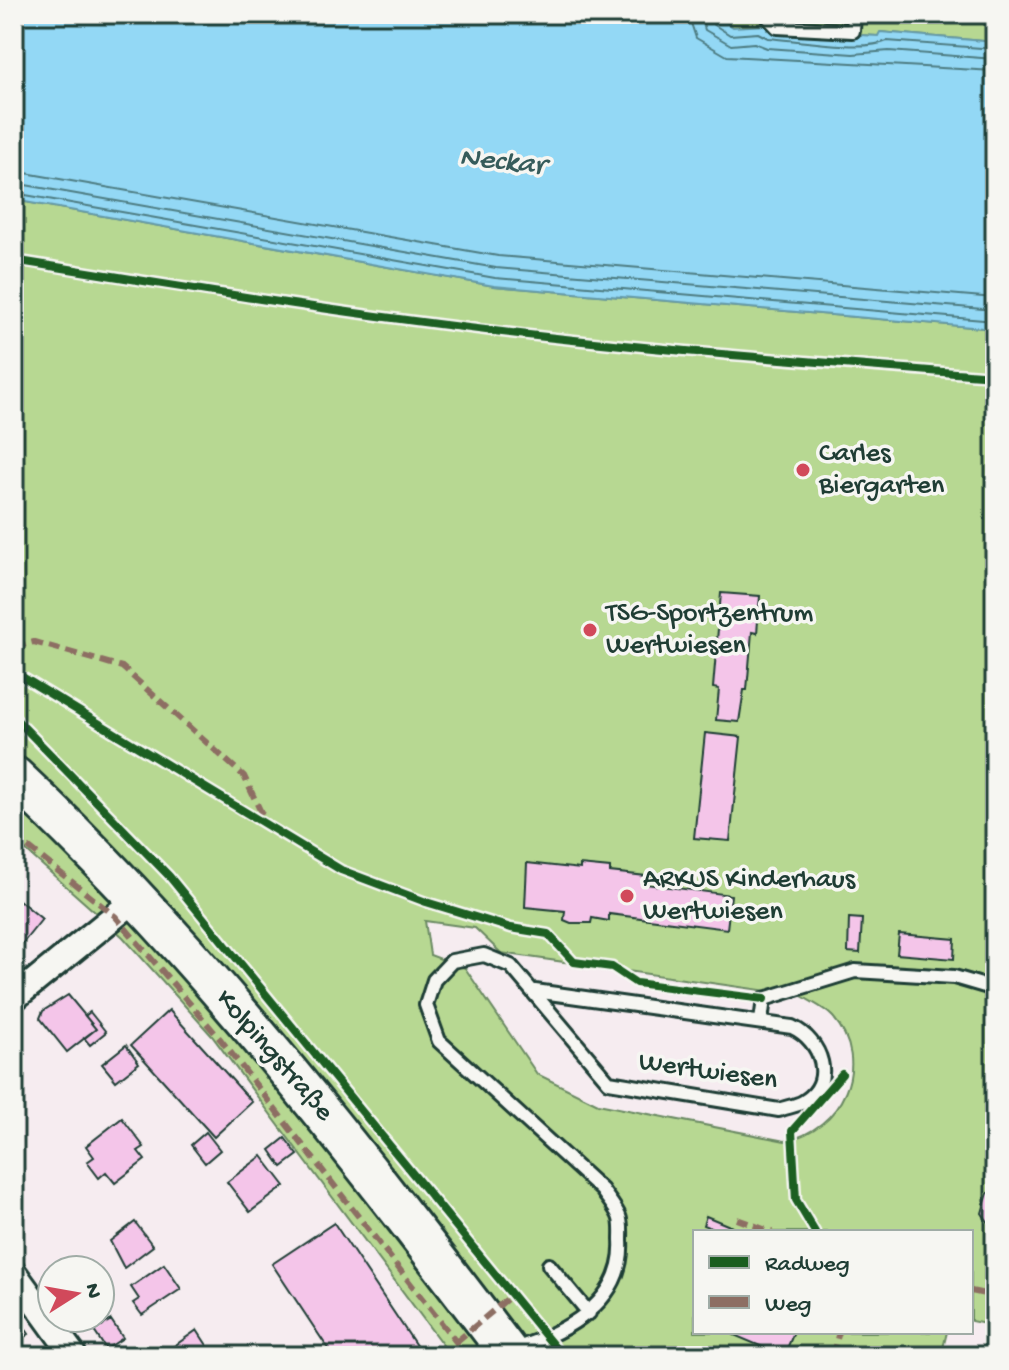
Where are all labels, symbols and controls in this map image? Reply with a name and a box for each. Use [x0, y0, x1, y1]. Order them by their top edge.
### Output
water label: Neckar [457, 141, 552, 185]
place label: Carles Biergarten [818, 438, 945, 503]
marker: Carles Biergarten [794, 461, 812, 479]
place label: TSG-Sportzentrum Wertwiesen [604, 598, 813, 663]
marker: TSG-Sportzentrum Wertwiesen [581, 621, 599, 639]
place label: ARKUS Kinderhaus Wertwiesen [643, 864, 856, 929]
marker: ARKUS Kinderhaus Wertwiesen [618, 887, 636, 905]
street label: Kolpingstraße [208, 983, 341, 1129]
street label: Wertwiesen [636, 1046, 780, 1098]
legend [693, 1230, 973, 1334]
text: Radweg [765, 1251, 850, 1280]
north arrow [36, 1254, 116, 1334]
text: N [78, 1281, 106, 1300]
text: Weg [765, 1291, 811, 1320]

